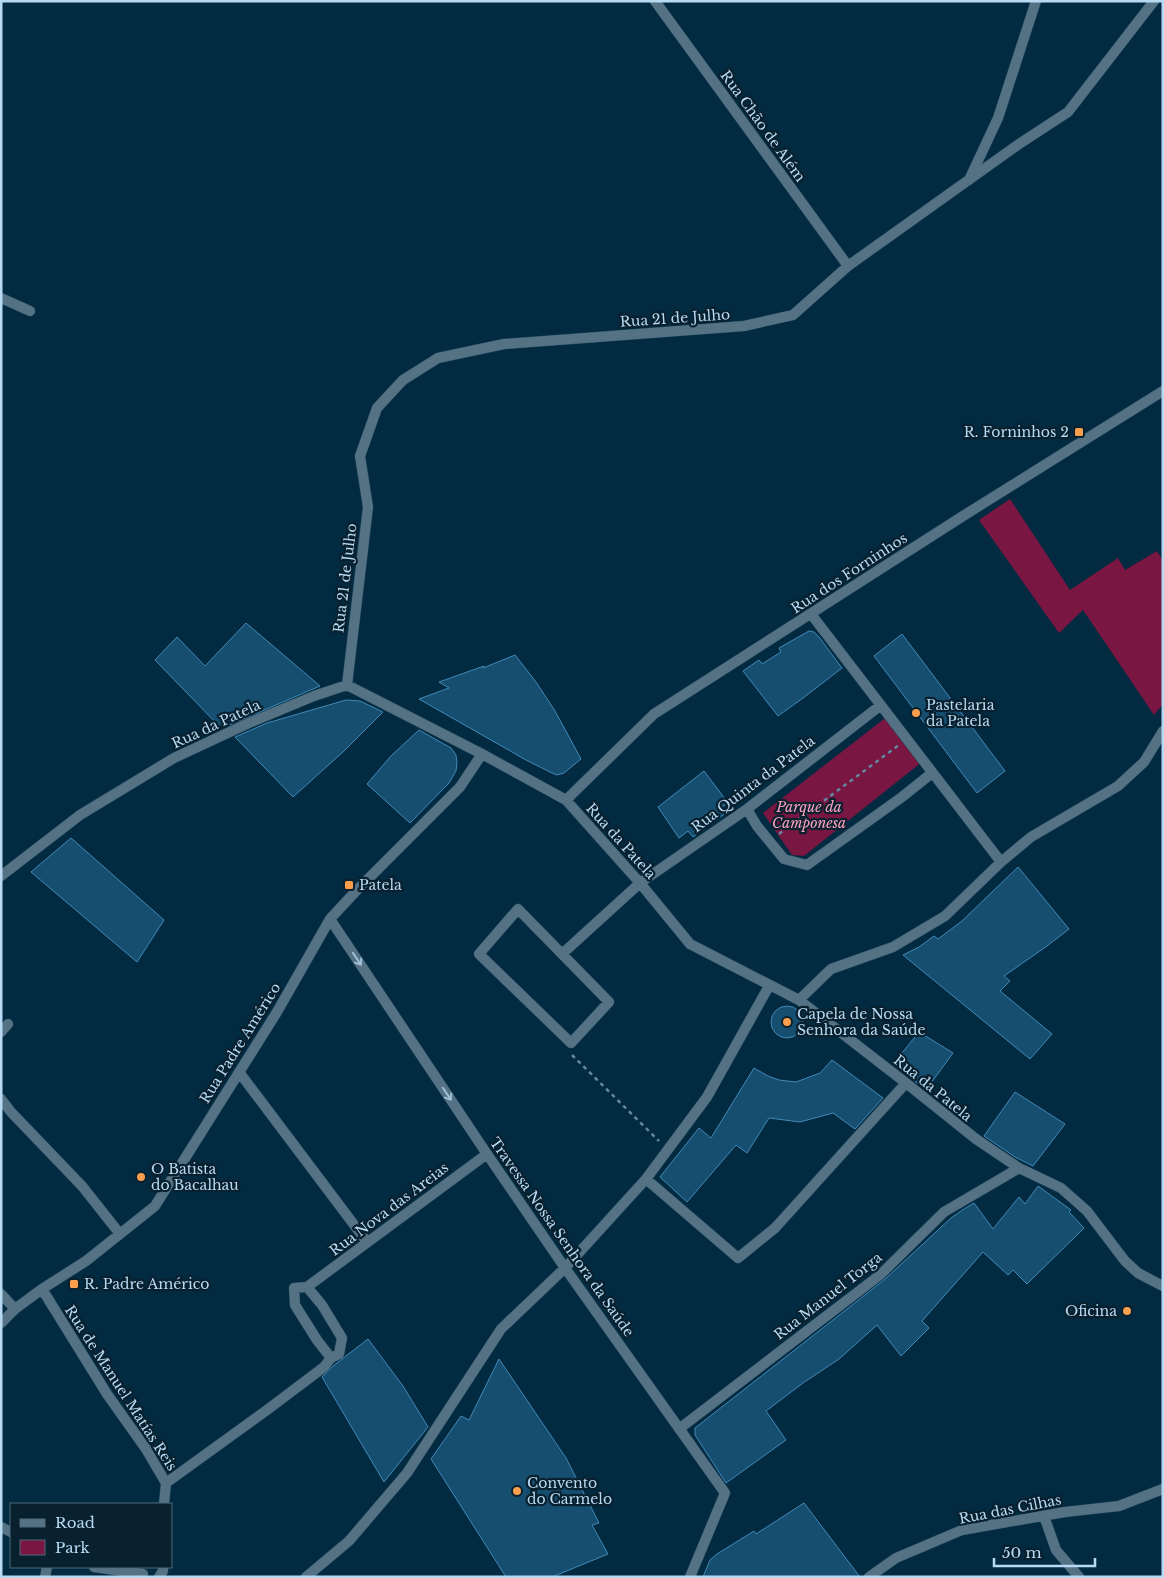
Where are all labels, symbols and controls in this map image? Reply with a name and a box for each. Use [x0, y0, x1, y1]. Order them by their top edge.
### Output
street label: Rua Chão de Além [717, 67, 809, 185]
street label: Rua 21 de Julho [619, 305, 731, 331]
place label: R. Forninhos 2 [964, 423, 1069, 441]
marker: R. Forninhos 2 [1073, 426, 1085, 438]
street label: Rua 21 de Julho [329, 522, 361, 634]
street label: Rua dos Forninhos [788, 529, 910, 617]
street label: Rua da Patela [169, 695, 263, 752]
place label: Pastelaria da Patela [926, 696, 995, 730]
marker: Pastelaria da Patela [910, 707, 922, 719]
street label: Rua Quinta da Patela [688, 732, 818, 836]
park label: Parque da Camponesa [772, 798, 846, 832]
street label: Rua da Patela [582, 799, 660, 883]
place label: Patela [359, 876, 402, 894]
marker: Patela [343, 879, 355, 891]
one-way arrow [352, 952, 363, 966]
street label: Rua Padre Américo [196, 979, 284, 1107]
place label: Capela de Nossa Senhora da Saúde [797, 1005, 926, 1039]
marker: Capela de Nossa Senhora da Saúde [781, 1016, 793, 1028]
street label: Rua da Patela [890, 1051, 976, 1125]
one-way arrow [442, 1087, 452, 1101]
street label: Travessa Nossa Senhora da Saúde [486, 1134, 638, 1340]
street label: Rua Nova das Areias [326, 1158, 452, 1260]
place label: O Batista do Bacalhau [151, 1160, 239, 1194]
marker: O Batista do Bacalhau [135, 1171, 147, 1183]
street label: Rua Manuel Torga [770, 1248, 886, 1344]
place label: R. Padre Américo [84, 1275, 209, 1293]
marker: R. Padre Américo [68, 1278, 80, 1290]
street label: Rua de Manuel Matías Reis [61, 1302, 181, 1474]
place label: Oficina [1065, 1302, 1117, 1320]
marker: Oficina [1121, 1305, 1133, 1317]
place label: Convento do Carmelo [527, 1474, 612, 1508]
marker: Convento do Carmelo [511, 1485, 523, 1497]
street label: Rua das Cilhas [957, 1490, 1063, 1528]
legend [10, 1503, 172, 1568]
text: Road [55, 1513, 95, 1532]
scale bar [994, 1536, 1095, 1568]
text: Park [55, 1538, 91, 1557]
text: 50 m [1002, 1543, 1042, 1562]

